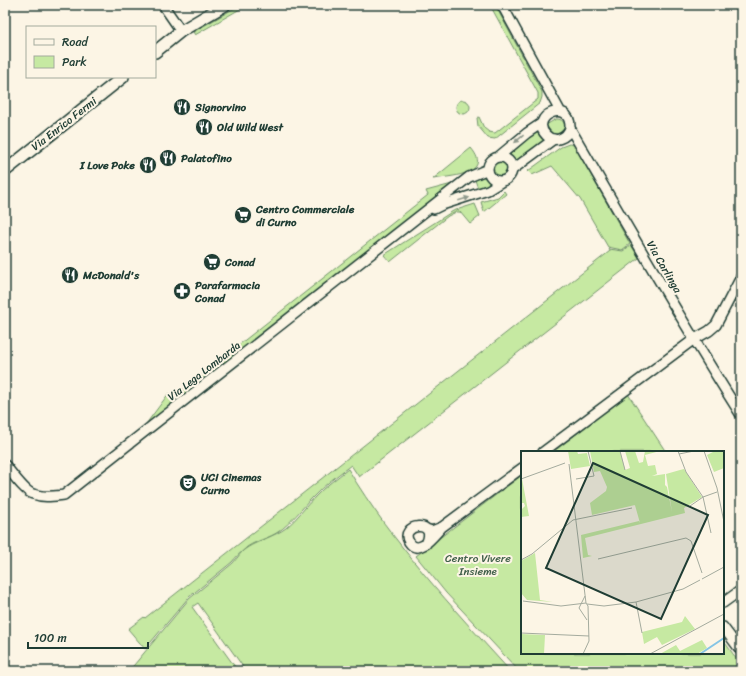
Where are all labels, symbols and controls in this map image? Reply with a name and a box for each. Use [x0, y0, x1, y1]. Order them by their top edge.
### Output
legend [26, 26, 156, 78]
text: Road [62, 31, 89, 53]
text: Park [62, 51, 87, 73]
street label: Via Enrico Fermi [27, 92, 102, 156]
restaurant icon: Signorvino [172, 97, 192, 117]
place label: Signorvino [194, 98, 247, 117]
restaurant icon: Old Wild West [194, 117, 214, 137]
place label: Old Wild West [216, 118, 285, 137]
one-way arrow [514, 135, 525, 144]
restaurant icon: Palatofino [158, 148, 178, 168]
place label: Palatofino [181, 149, 232, 168]
restaurant icon: I Love Poke [138, 155, 158, 175]
place label: I Love Poke [79, 156, 135, 175]
one-way arrow [457, 195, 470, 201]
place label: Centro Commerciale di Curno [255, 200, 355, 232]
supermarket icon: Centro Commerciale di Curno [233, 205, 253, 225]
street label: Via Carlinga [641, 237, 687, 297]
supermarket icon: Conad [202, 252, 222, 272]
place label: Conad [224, 253, 256, 272]
restaurant icon: McDonald's [60, 265, 80, 285]
place label: McDonald's [82, 266, 140, 285]
place label: Parafarmacia Conad [194, 276, 261, 308]
pharmacy icon: Parafarmacia Conad [172, 281, 192, 301]
street label: Via Lega Lombarda [163, 336, 245, 406]
inset map [521, 451, 724, 654]
place label: UCI Cinemas Curno [200, 468, 262, 500]
theatre icon: UCI Cinemas Curno [178, 473, 198, 493]
park label: Centro Vivere Insieme [445, 549, 511, 581]
scale bar [28, 624, 148, 650]
text: 100 m [34, 627, 67, 649]

